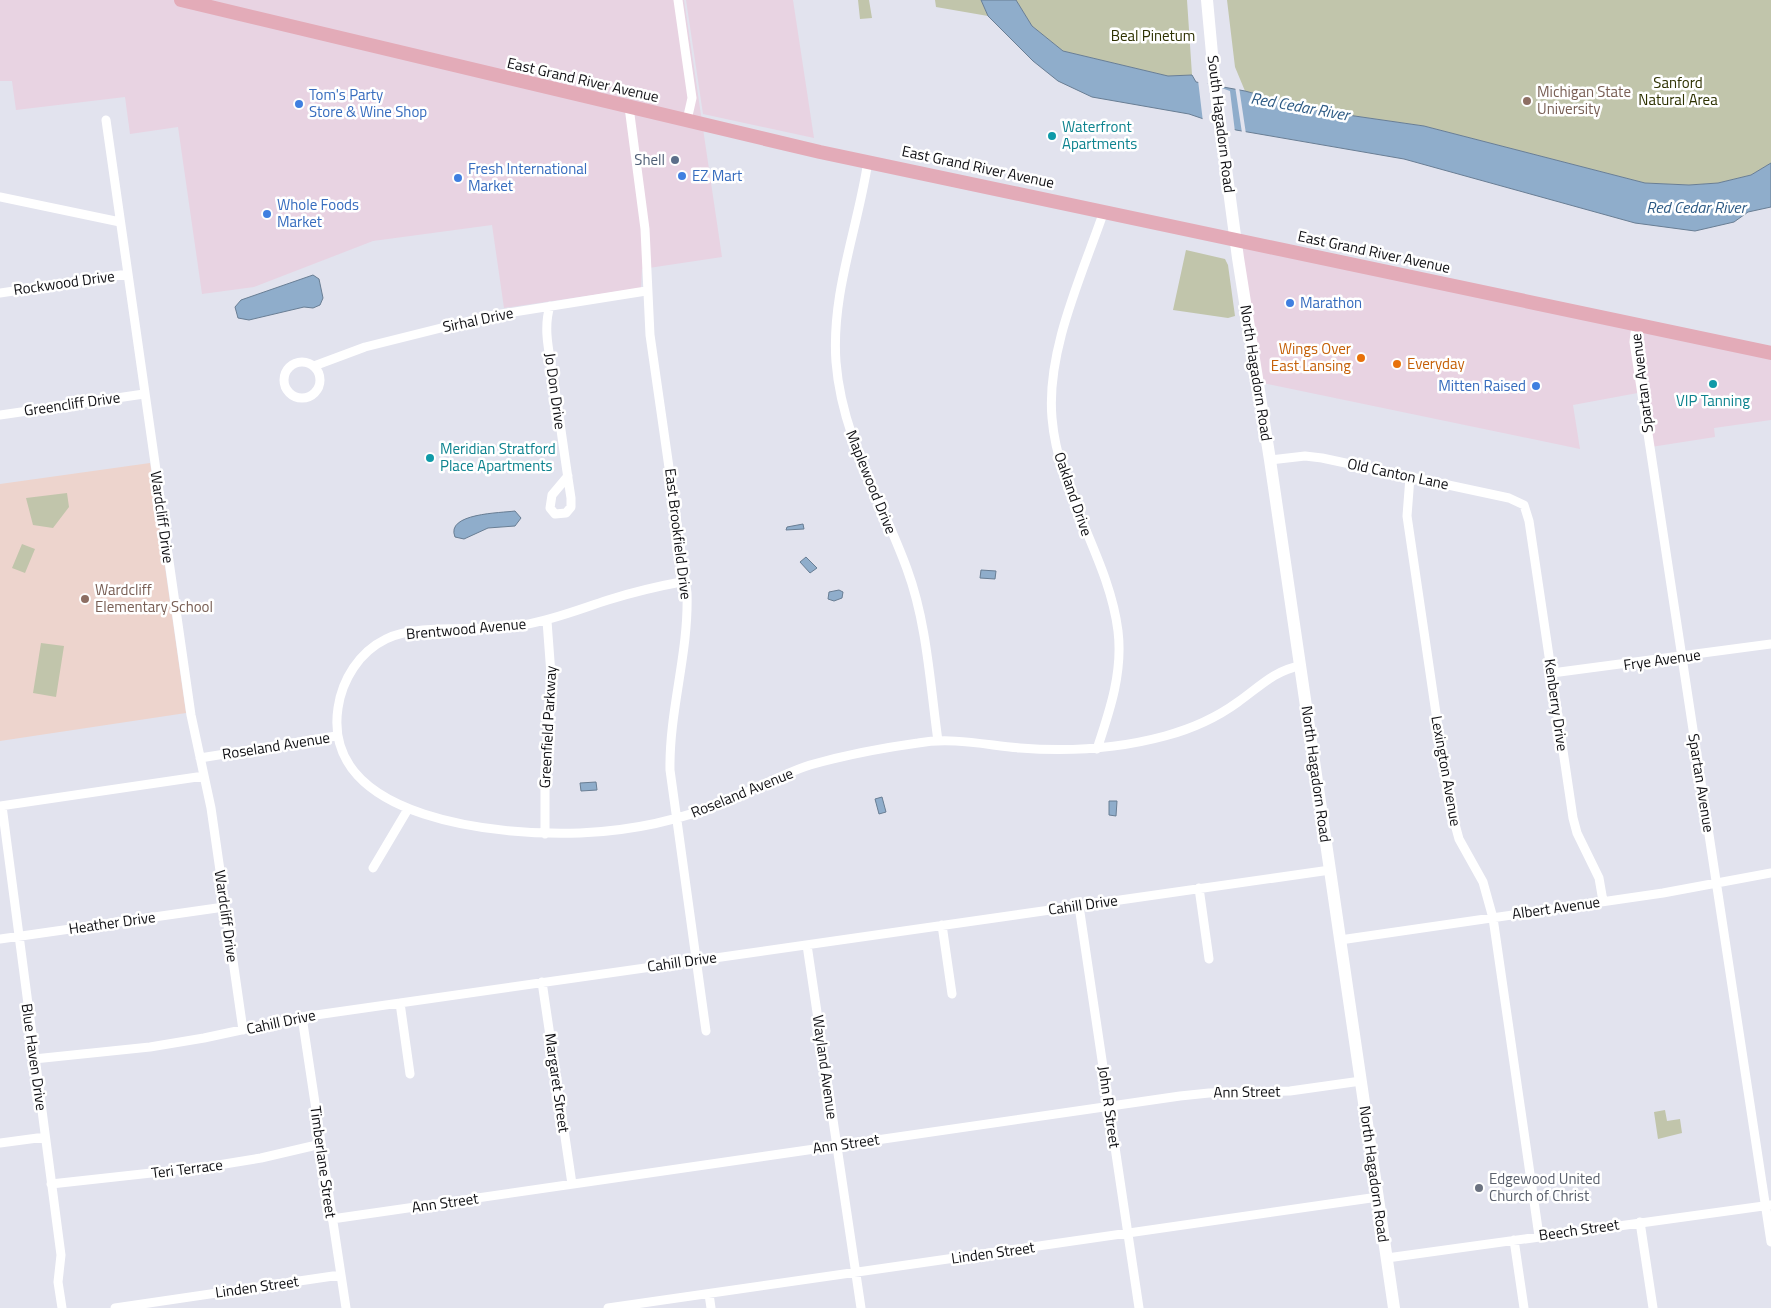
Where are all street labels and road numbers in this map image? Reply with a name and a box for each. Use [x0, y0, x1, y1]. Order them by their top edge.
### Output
street label: East Grand River Avenue [505, 51, 661, 108]
street label: South Hagadorn Road [1202, 54, 1241, 194]
street label: East Grand River Avenue [900, 139, 1056, 194]
street label: East Grand River Avenue [1296, 224, 1452, 279]
street label: Rockwood Drive [12, 264, 116, 301]
street label: Sirhal Drive [440, 301, 515, 338]
street label: North Hagadorn Road [1234, 303, 1279, 443]
street label: Spartan Avenue [1624, 332, 1659, 434]
street label: Jo Don Drive [539, 351, 572, 431]
street label: Greencliff Drive [22, 385, 121, 422]
street label: Maplewood Drive [840, 426, 903, 537]
street label: Oakland Drive [1048, 449, 1099, 539]
street label: Old Canton Lane [1345, 452, 1451, 495]
street label: East Brookfield Drive [659, 467, 698, 601]
street label: Wardcliff Drive [145, 469, 180, 565]
street label: Brentwood Avenue [405, 612, 527, 645]
street label: Frye Avenue [1622, 643, 1702, 676]
street label: Kenberry Drive [1539, 657, 1574, 753]
street label: Greenfield Parkway [533, 665, 562, 789]
street label: North Hagadorn Road [1296, 704, 1337, 844]
street label: Lexington Avenue [1425, 714, 1468, 828]
street label: Roseland Avenue [220, 726, 331, 765]
street label: Spartan Avenue [1682, 732, 1721, 834]
street label: Roseland Avenue [687, 761, 797, 824]
street label: Wardcliff Drive [209, 868, 244, 964]
street label: Cahill Drive [1047, 888, 1119, 921]
street label: Albert Avenue [1510, 890, 1601, 925]
street label: Heather Drive [67, 905, 157, 940]
street label: Cahill Drive [646, 945, 718, 978]
street label: Blue Haven Drive [16, 1002, 53, 1112]
street label: Cahill Drive [244, 1003, 318, 1040]
street label: Wayland Avenue [807, 1013, 844, 1120]
street label: Margaret Street [539, 1032, 576, 1135]
street label: John R Street [1092, 1064, 1127, 1150]
street label: Ann Street [1213, 1079, 1281, 1104]
street label: Timberlane Street [304, 1104, 343, 1220]
street label: North Hagadorn Road [1354, 1104, 1395, 1244]
street label: Ann Street [811, 1127, 881, 1160]
street label: Teri Terrace [150, 1153, 224, 1184]
street label: Ann Street [410, 1186, 480, 1219]
street label: Beech Street [1537, 1212, 1621, 1247]
street label: Linden Street [950, 1235, 1037, 1270]
street label: Linden Street [214, 1269, 301, 1304]

